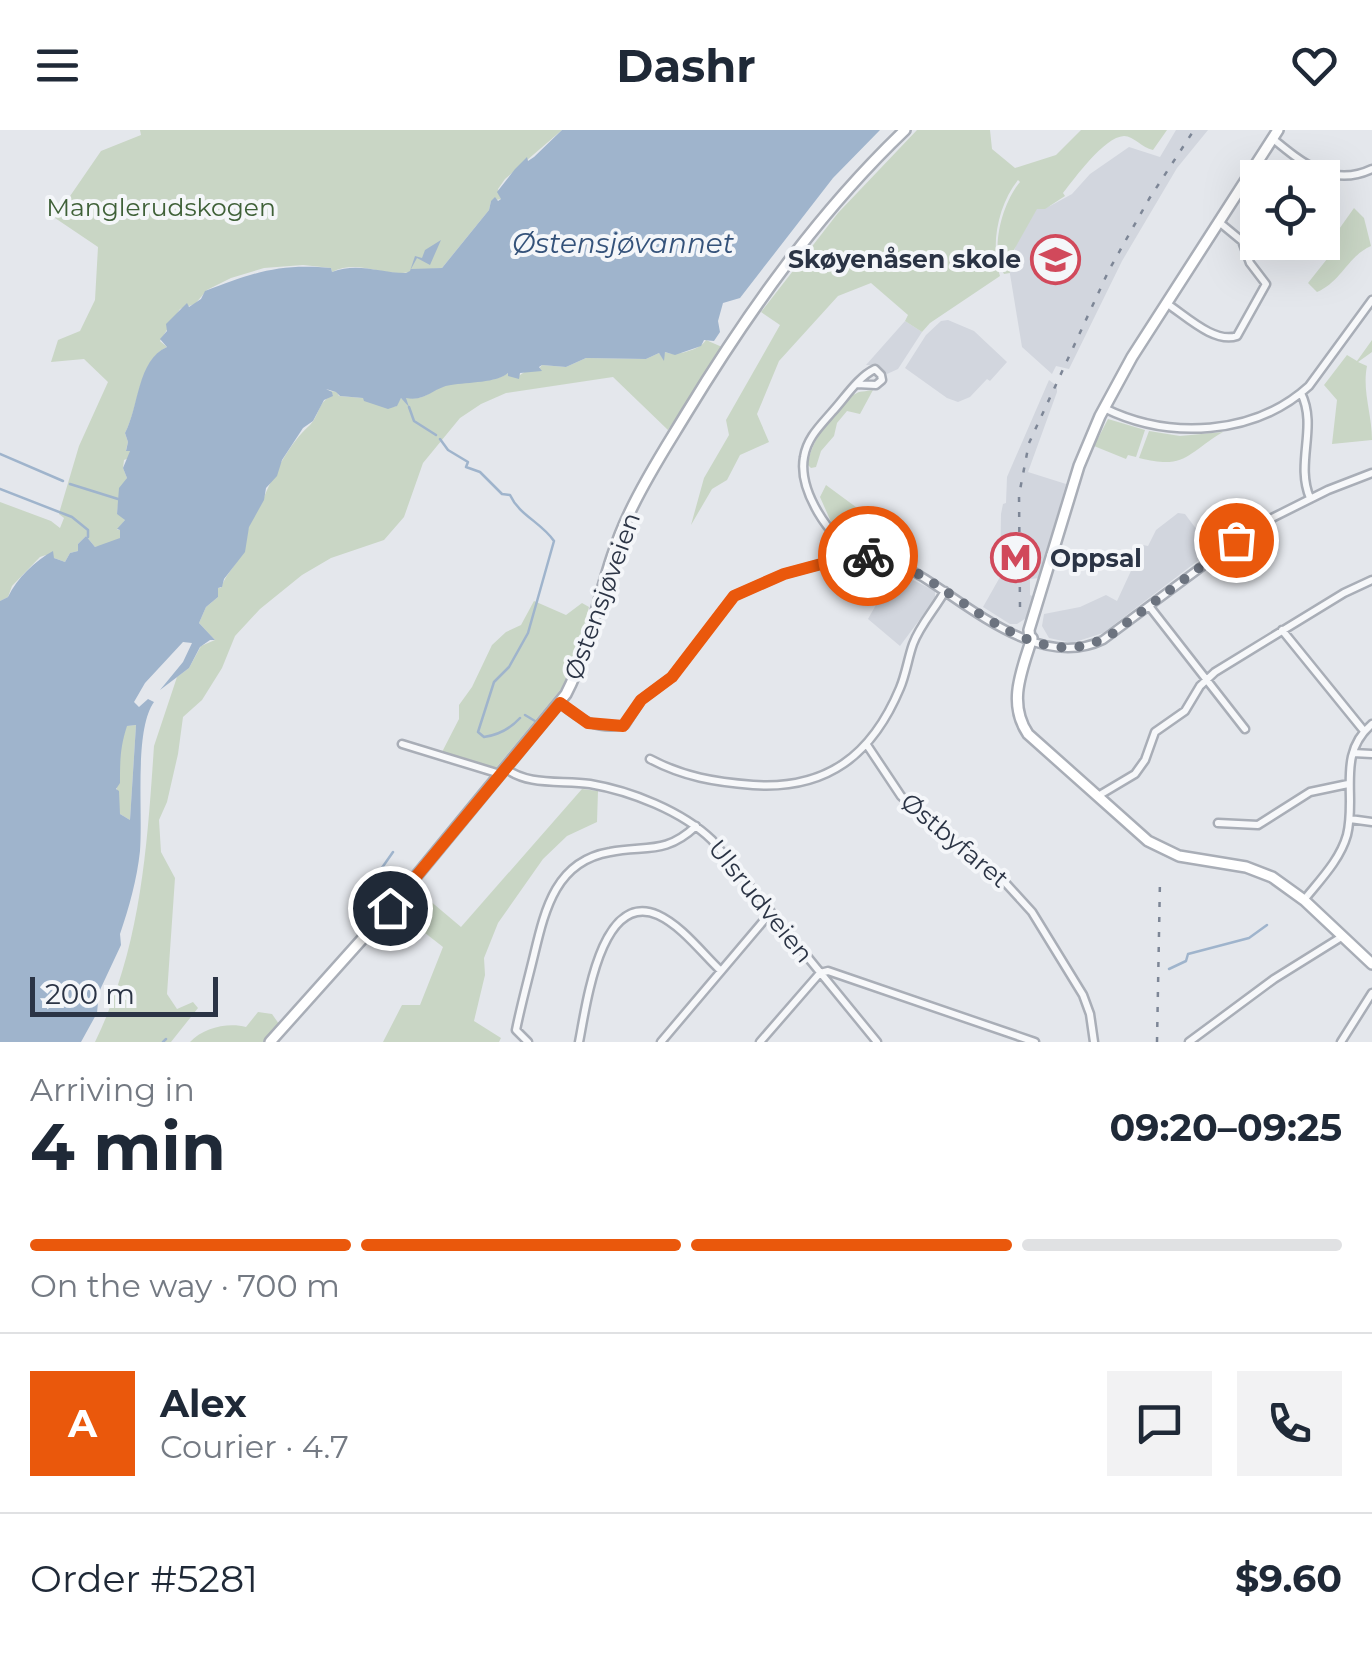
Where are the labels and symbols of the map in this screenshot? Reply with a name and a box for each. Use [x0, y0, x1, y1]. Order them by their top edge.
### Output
park label: Manglerudskogen [46, 192, 276, 222]
water label: Østensjøvannet [512, 226, 735, 260]
school or university icon: Skøyenåsen skole [1030, 233, 1082, 285]
place label: Skøyenåsen skole [788, 244, 1021, 274]
pin [1194, 498, 1279, 583]
courier [818, 506, 918, 606]
street label: Østensjøveien [558, 508, 646, 684]
metro station icon: Oppsal [989, 532, 1041, 584]
place label: Oppsal [1050, 543, 1142, 573]
street label: Østbyfaret [895, 786, 1015, 894]
street label: Ulsrudveien [702, 833, 820, 969]
pin [348, 866, 433, 951]
scale bar [30, 972, 218, 1016]

